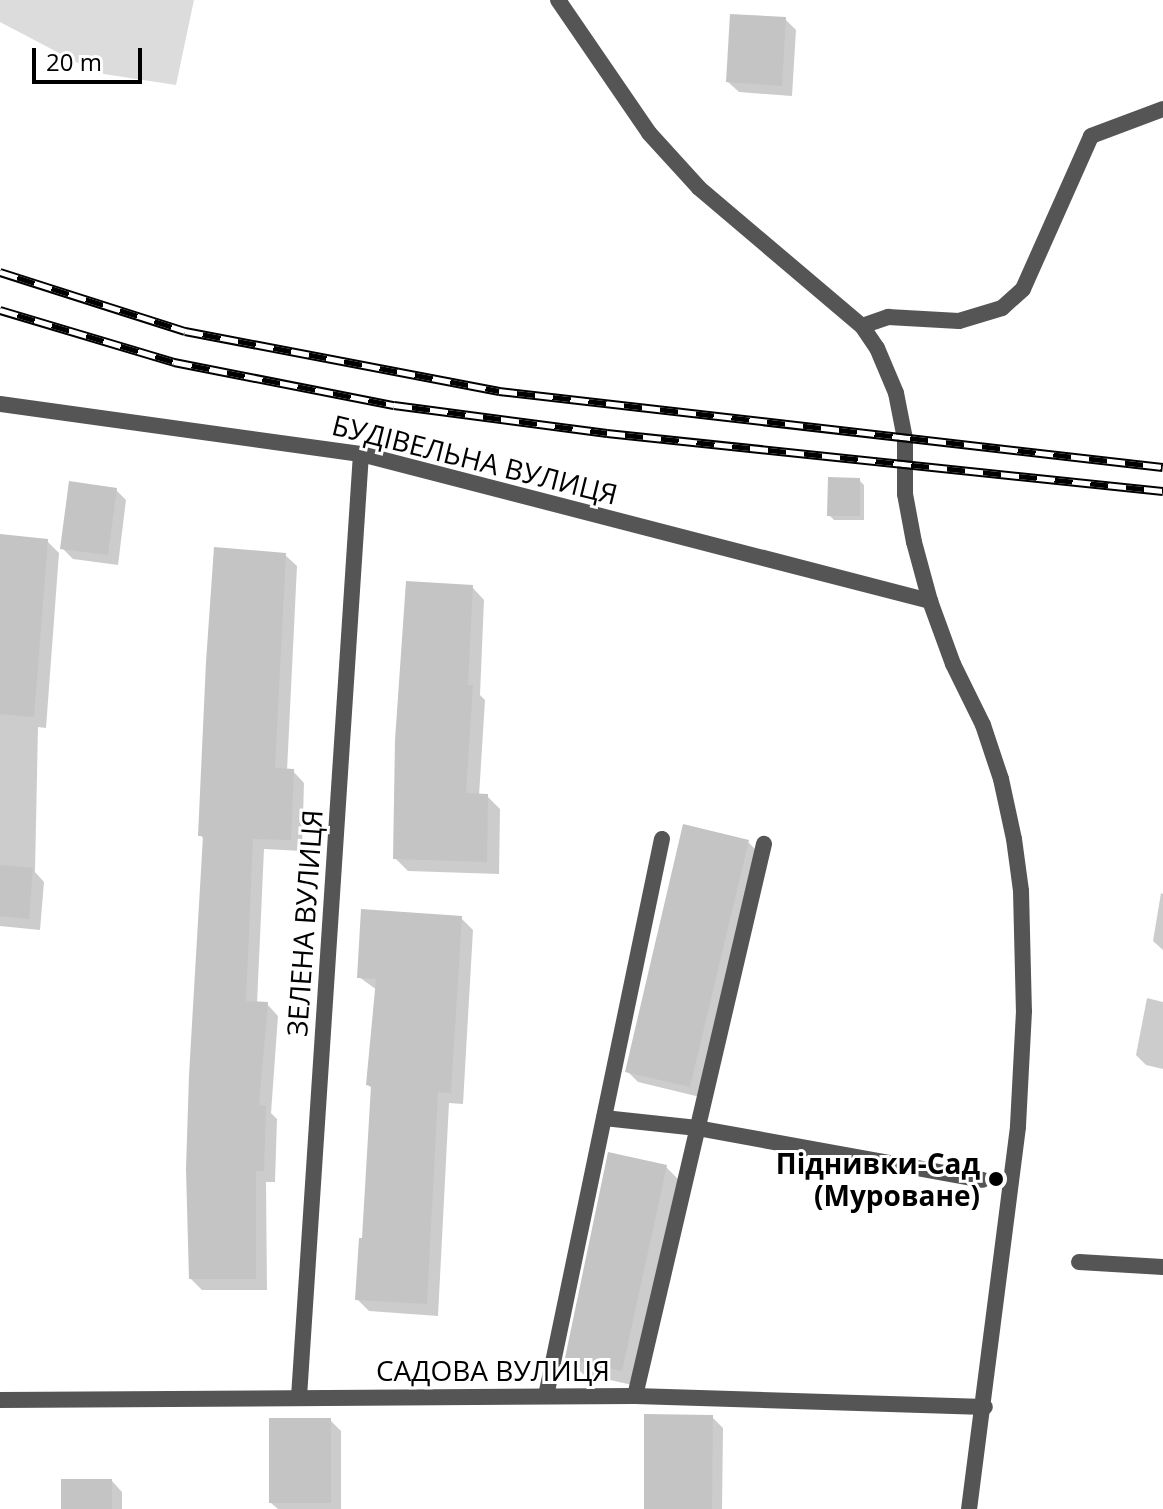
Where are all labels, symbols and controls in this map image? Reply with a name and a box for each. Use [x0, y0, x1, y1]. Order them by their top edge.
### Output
scale bar [36, 32, 146, 82]
text: 20 m [46, 45, 102, 78]
street label: БУДІВЕЛЬНА ВУЛИЦЯ [329, 407, 621, 511]
street label: ЗЕЛЕНА ВУЛИЦЯ [279, 808, 329, 1038]
place label: Піднивки-Сад (Муроване) [776, 1146, 980, 1212]
marker: Піднивки-Сад (Муроване) [987, 1170, 1005, 1188]
street label: САДОВА ВУЛИЦЯ [376, 1353, 610, 1387]

